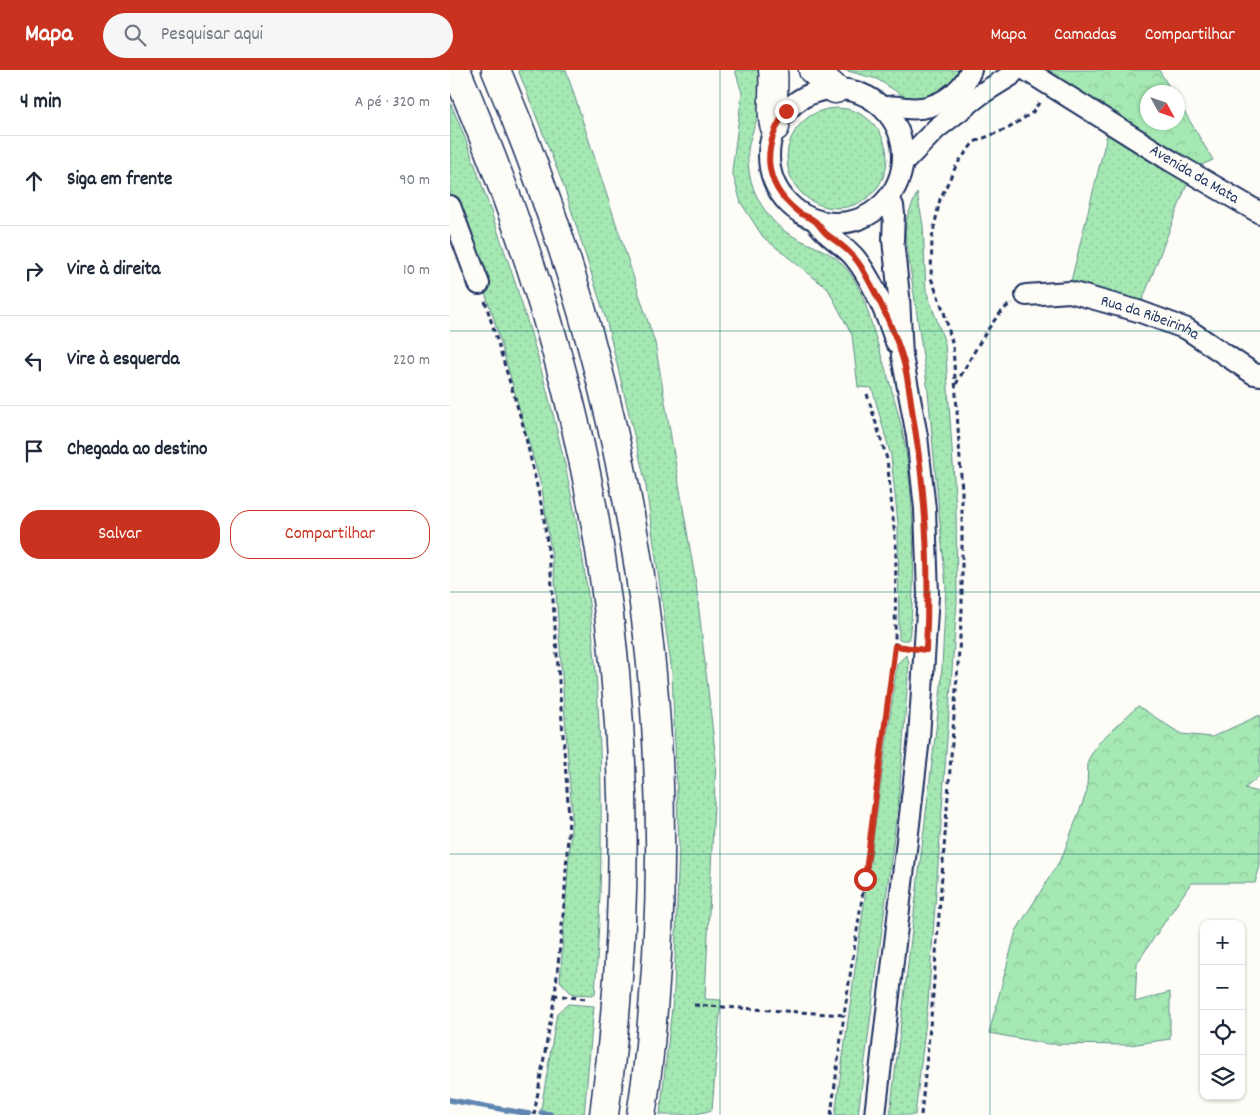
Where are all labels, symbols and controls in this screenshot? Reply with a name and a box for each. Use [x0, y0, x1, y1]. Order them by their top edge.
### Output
search box [103, 13, 453, 58]
text: Mapa [25, 18, 73, 52]
icon: search [121, 21, 149, 49]
text: Pesquisar aqui [161, 22, 263, 49]
text: Mapa [990, 23, 1026, 48]
text: Camadas [1054, 23, 1117, 48]
text: Compartilhar [1145, 23, 1235, 48]
north arrow [1140, 85, 1185, 130]
text: 4 min [20, 88, 62, 118]
text: A pé · 320 m [355, 91, 430, 114]
route end [775, 100, 798, 123]
street label: Avenida da Mata [1145, 139, 1244, 210]
icon: ahead [20, 167, 48, 195]
text: Siga em frente [67, 167, 172, 194]
text: 90 m [399, 169, 430, 192]
icon: right [20, 257, 48, 285]
text: Vire à direita [67, 257, 160, 284]
text: 10 m [403, 259, 430, 282]
street label: Rua da Ribeirinha [1098, 290, 1204, 346]
icon: left [20, 347, 48, 375]
text: Vire à esquerda [67, 347, 179, 374]
text: 220 m [393, 349, 430, 372]
icon: arrive [20, 437, 48, 465]
text: Chegada ao destino [67, 437, 208, 464]
button: Salvar [20, 510, 220, 559]
button: Compartilhar [230, 510, 430, 559]
route start [854, 868, 877, 891]
map controls [1200, 920, 1245, 1100]
button: + [1200, 920, 1245, 965]
button: − [1200, 965, 1245, 1010]
button: locate [1200, 1010, 1245, 1055]
button: layers [1200, 1055, 1245, 1100]

